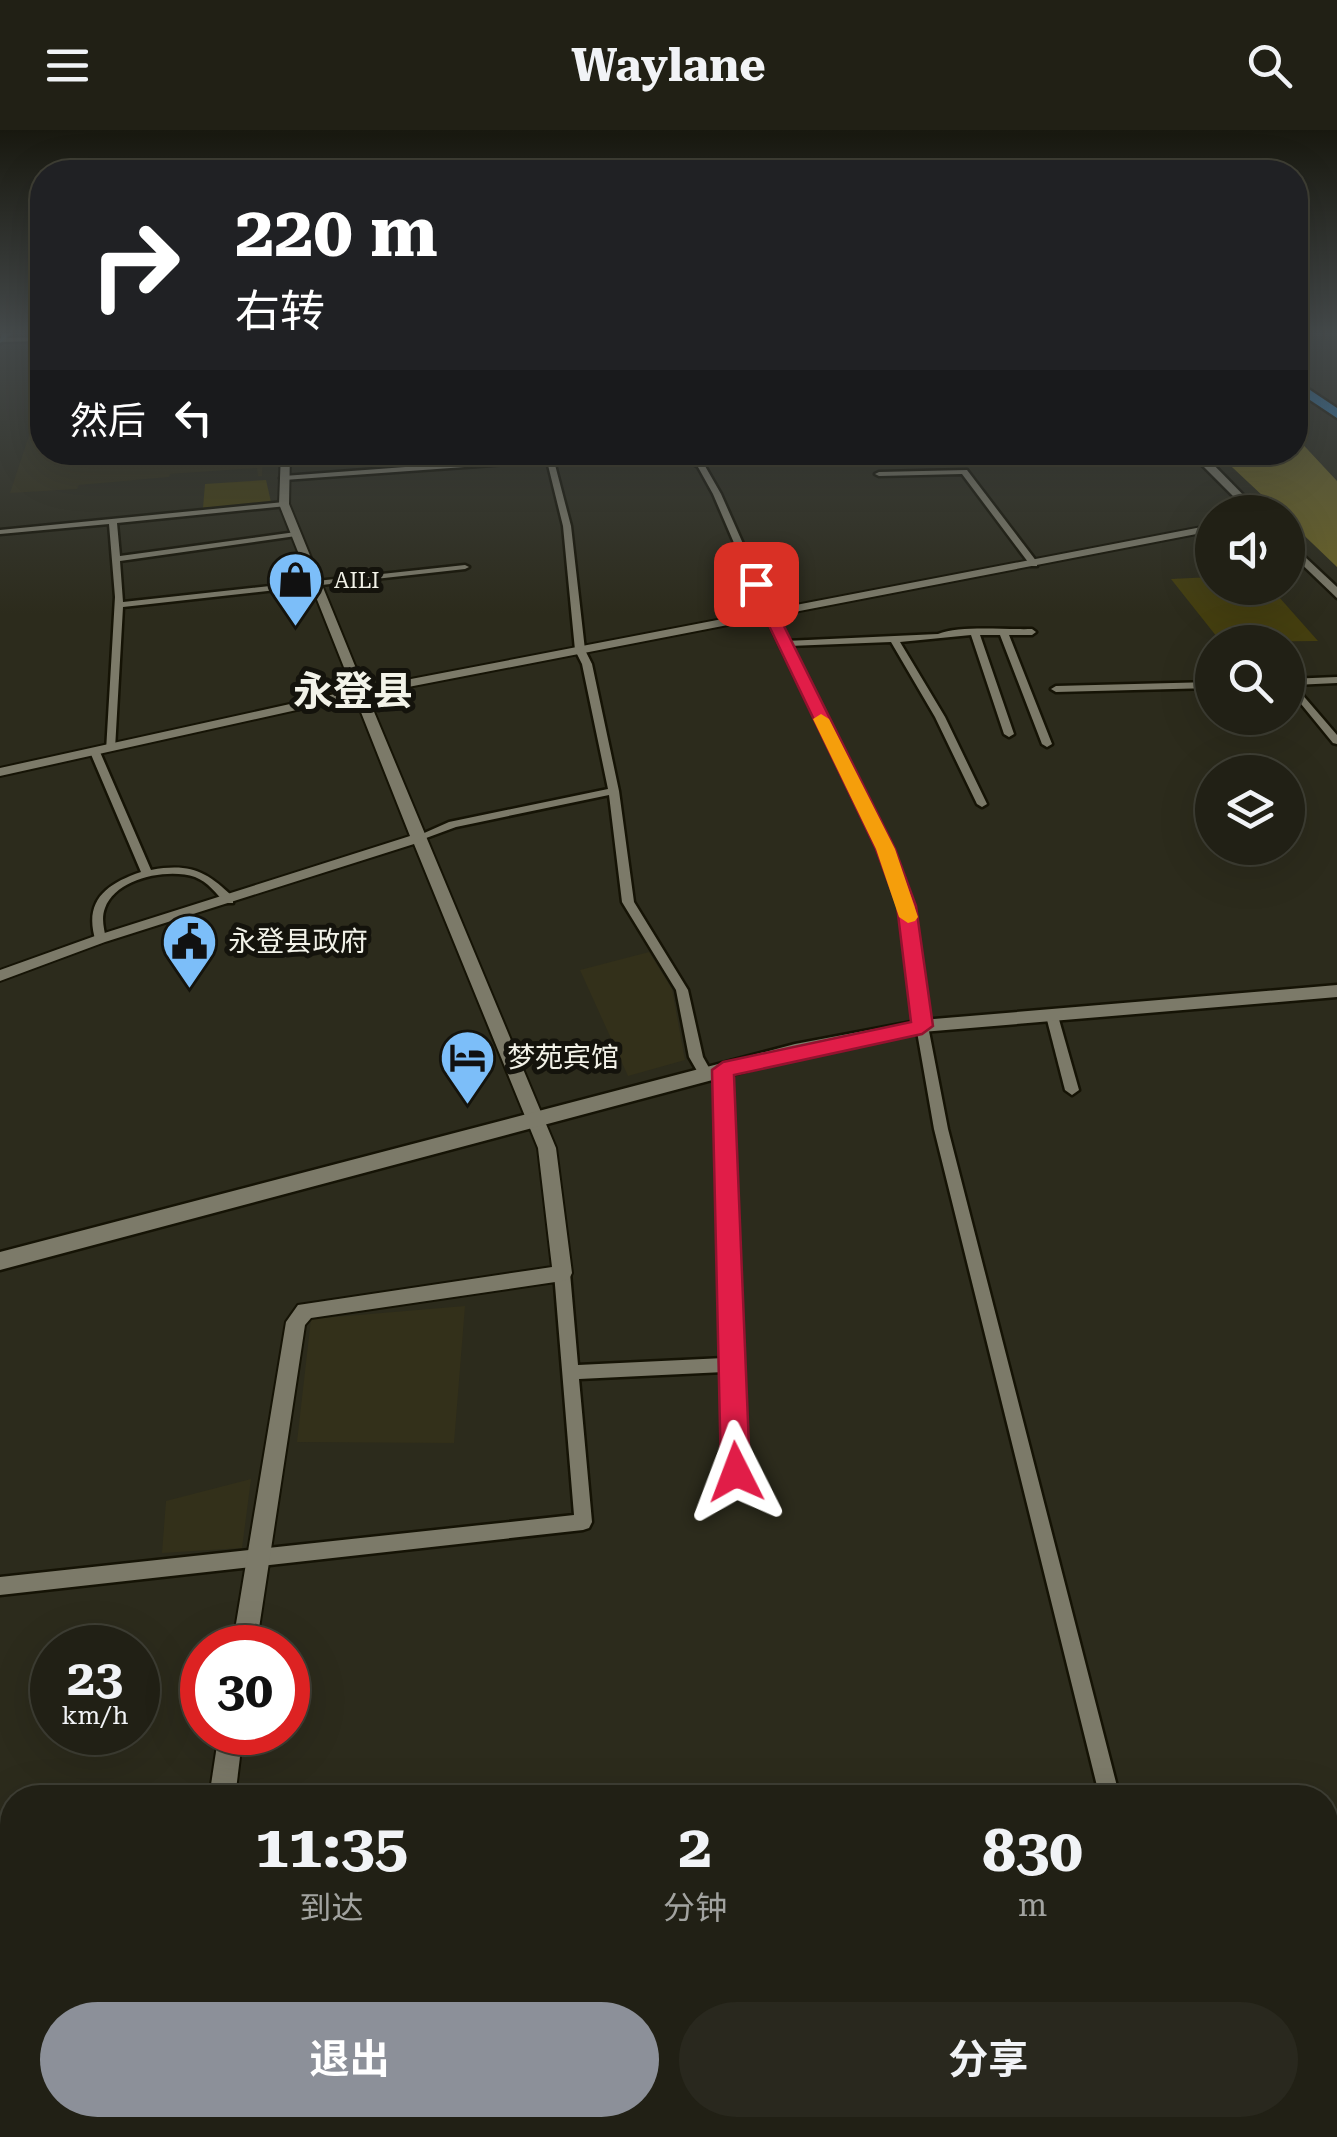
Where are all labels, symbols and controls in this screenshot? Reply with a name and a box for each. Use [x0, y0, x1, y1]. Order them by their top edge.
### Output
icon: menu [40, 38, 95, 93]
icon: search [1242, 38, 1297, 93]
text: Waylane [571, 39, 766, 92]
text: 220 m [235, 191, 438, 273]
icon: right [70, 200, 200, 330]
text: 右转 [235, 285, 325, 338]
icon: left [166, 390, 221, 445]
text: 然后 [70, 399, 146, 443]
map controls [1195, 495, 1305, 865]
button: sound [1195, 495, 1305, 605]
pin [714, 542, 799, 627]
shop icon: AILI [265, 550, 325, 629]
icon: arrive [729, 557, 784, 612]
place label: AILI [334, 568, 380, 593]
button: search [1195, 625, 1305, 735]
district label: 永登县 [293, 668, 413, 715]
button: layers [1195, 755, 1305, 865]
public building icon: 永登县政府 [159, 911, 219, 990]
place label: 永登县政府 [228, 925, 368, 958]
hotel icon: 梦苑宾馆 [438, 1027, 498, 1106]
place label: 梦苑宾馆 [507, 1041, 619, 1074]
position arrow [684, 1420, 788, 1524]
speed limit sign: 30 [180, 1625, 310, 1755]
text: 23 [67, 1649, 123, 1707]
text: km/h [62, 1701, 128, 1730]
text: 11:35 [255, 1811, 408, 1882]
text: 2 [678, 1811, 712, 1882]
text: 830 [982, 1815, 1083, 1886]
text: m [1018, 1886, 1047, 1924]
text: 到达 [300, 1889, 364, 1927]
text: 分钟 [663, 1889, 727, 1927]
button: 退出 [40, 2002, 659, 2117]
button: 分享 [679, 2002, 1298, 2117]

